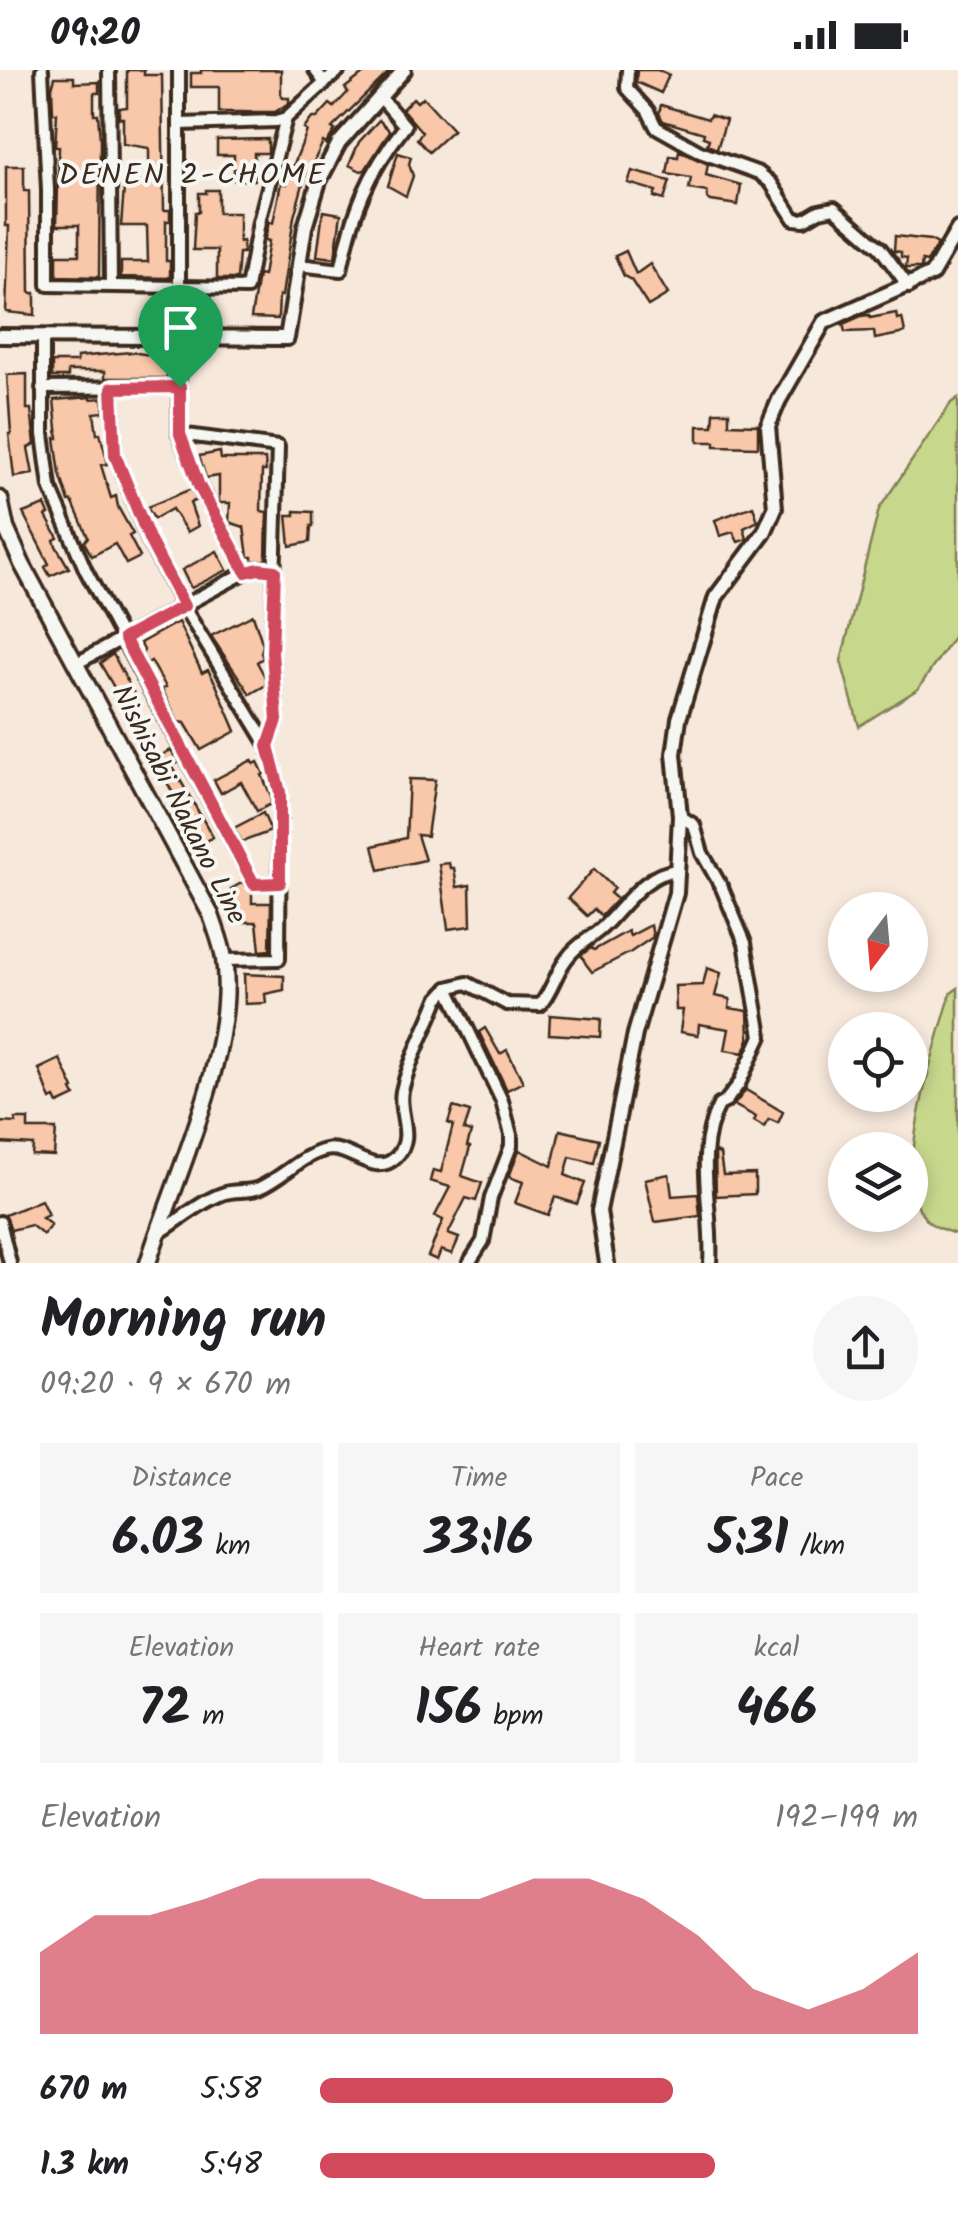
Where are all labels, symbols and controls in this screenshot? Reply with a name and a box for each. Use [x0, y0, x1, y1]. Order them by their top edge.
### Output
text: 09:20 [50, 5, 140, 65]
district label: DENEN 2-CHOME [59, 152, 327, 200]
pin [138, 285, 223, 388]
icon: arrive [153, 300, 208, 355]
street label: Nishisabi Nakano Line [98, 677, 258, 933]
north arrow [828, 892, 928, 992]
map controls [828, 892, 928, 1232]
button: locate [828, 1012, 928, 1112]
button: layers [828, 1132, 928, 1232]
text: Morning run [40, 1279, 327, 1366]
button: share [813, 1296, 918, 1401]
text: 09:20 · 9 × 670 m [40, 1360, 291, 1411]
text: Distance [131, 1456, 232, 1501]
text: Time [451, 1456, 507, 1501]
text: Pace [750, 1456, 803, 1501]
text: 6.03 [112, 1501, 204, 1581]
text: 33:16 [424, 1501, 534, 1581]
text: 5:31 [708, 1501, 788, 1581]
text: km [204, 1524, 251, 1569]
text: /km [788, 1524, 845, 1569]
text: Elevation [128, 1626, 234, 1671]
text: Heart rate [418, 1626, 540, 1671]
text: kcal [754, 1626, 799, 1671]
text: 72 [138, 1671, 191, 1751]
text: 156 [414, 1671, 482, 1751]
text: 466 [736, 1671, 817, 1751]
text: m [191, 1694, 224, 1739]
text: bpm [482, 1694, 544, 1739]
text: Elevation [40, 1793, 161, 1844]
text: 192–199 m [775, 1793, 918, 1844]
text: 670 m [40, 2065, 127, 2116]
text: 5:58 [200, 2065, 262, 2116]
text: 1.3 km [40, 2140, 129, 2191]
text: 5:48 [200, 2140, 262, 2191]

